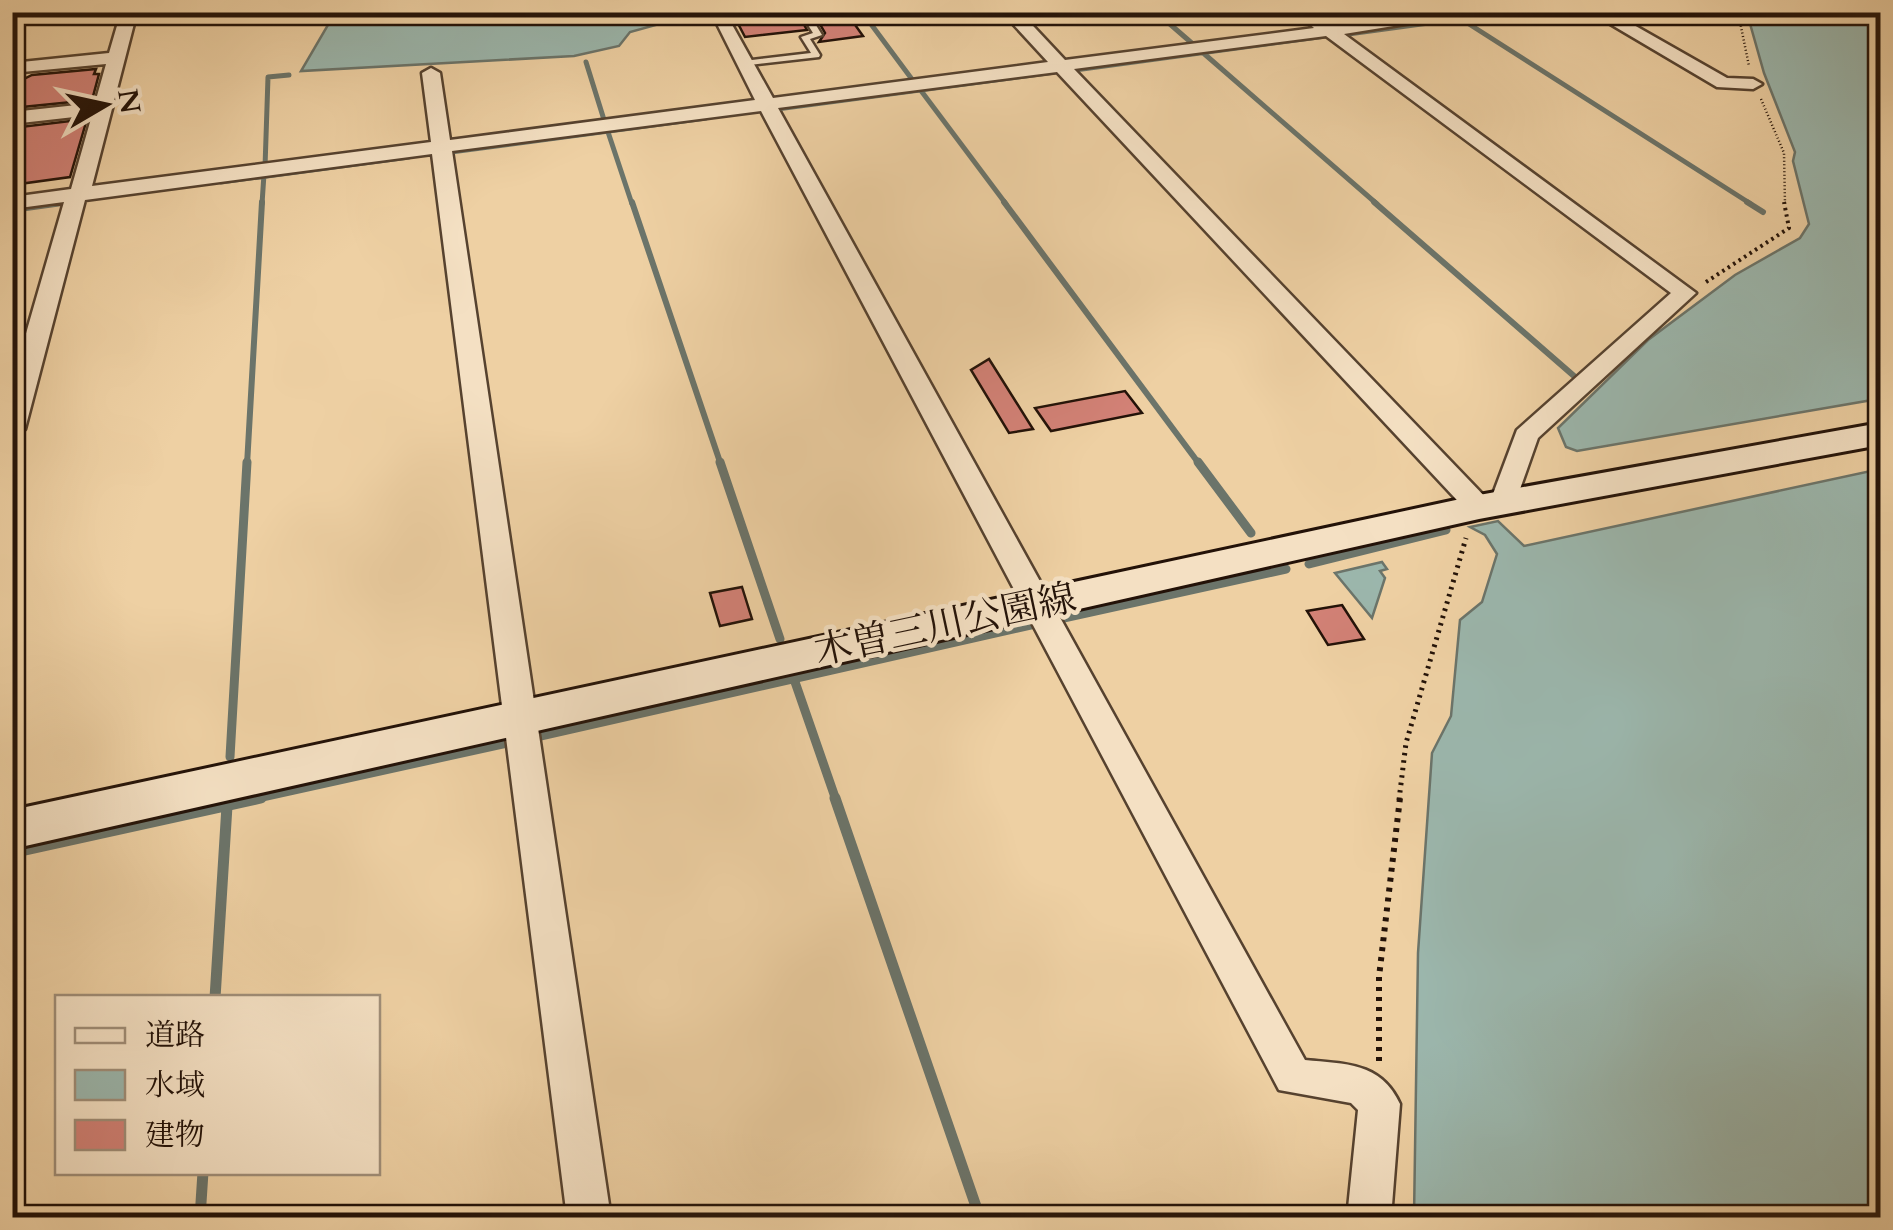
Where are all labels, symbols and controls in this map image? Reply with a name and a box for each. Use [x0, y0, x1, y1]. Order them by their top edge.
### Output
north arrow [55, 55, 155, 155]
text: N [108, 86, 149, 116]
street label: 木曽三川公園線 [810, 572, 1081, 678]
legend [55, 995, 380, 1175]
text: 道路 [145, 1015, 205, 1056]
text: 水域 [145, 1065, 205, 1106]
text: 建物 [145, 1115, 205, 1156]

